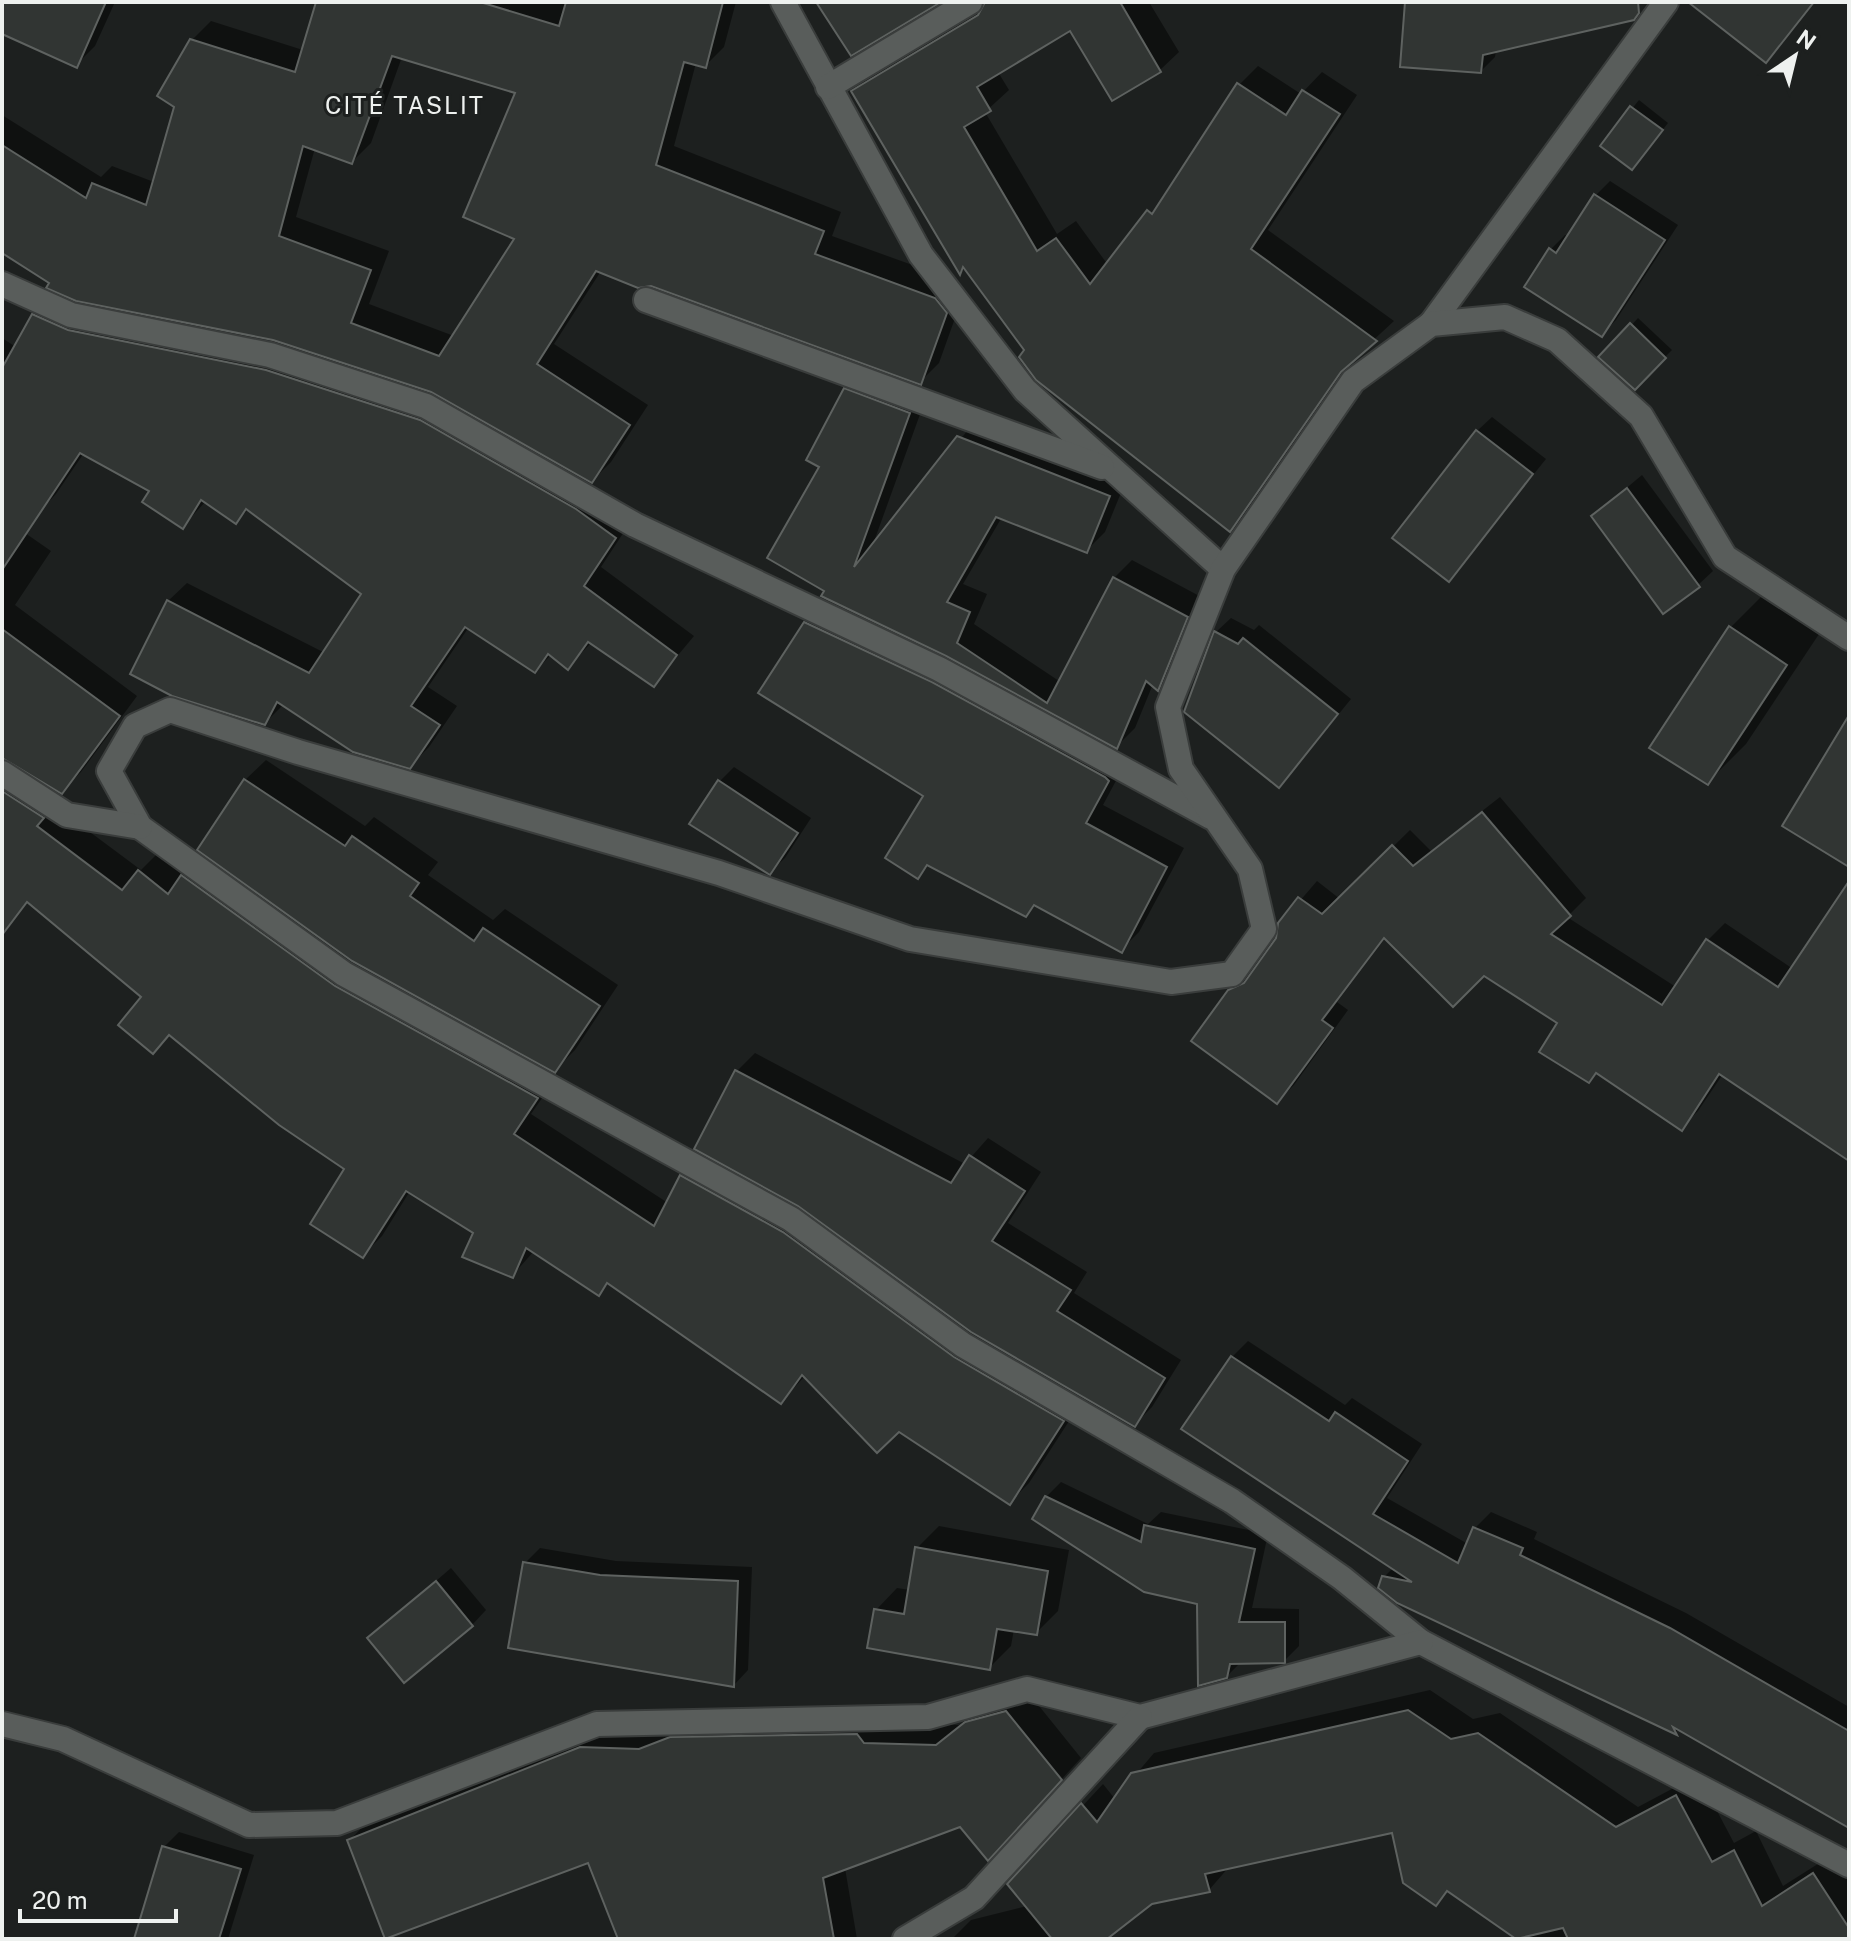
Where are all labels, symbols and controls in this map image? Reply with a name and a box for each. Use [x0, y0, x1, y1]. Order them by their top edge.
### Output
north arrow [1755, 16, 1835, 96]
text: N [1792, 24, 1821, 55]
district label: CITÉ TASLIT [325, 91, 485, 119]
scale bar [20, 1873, 176, 1923]
text: 20 m [32, 1886, 88, 1914]

